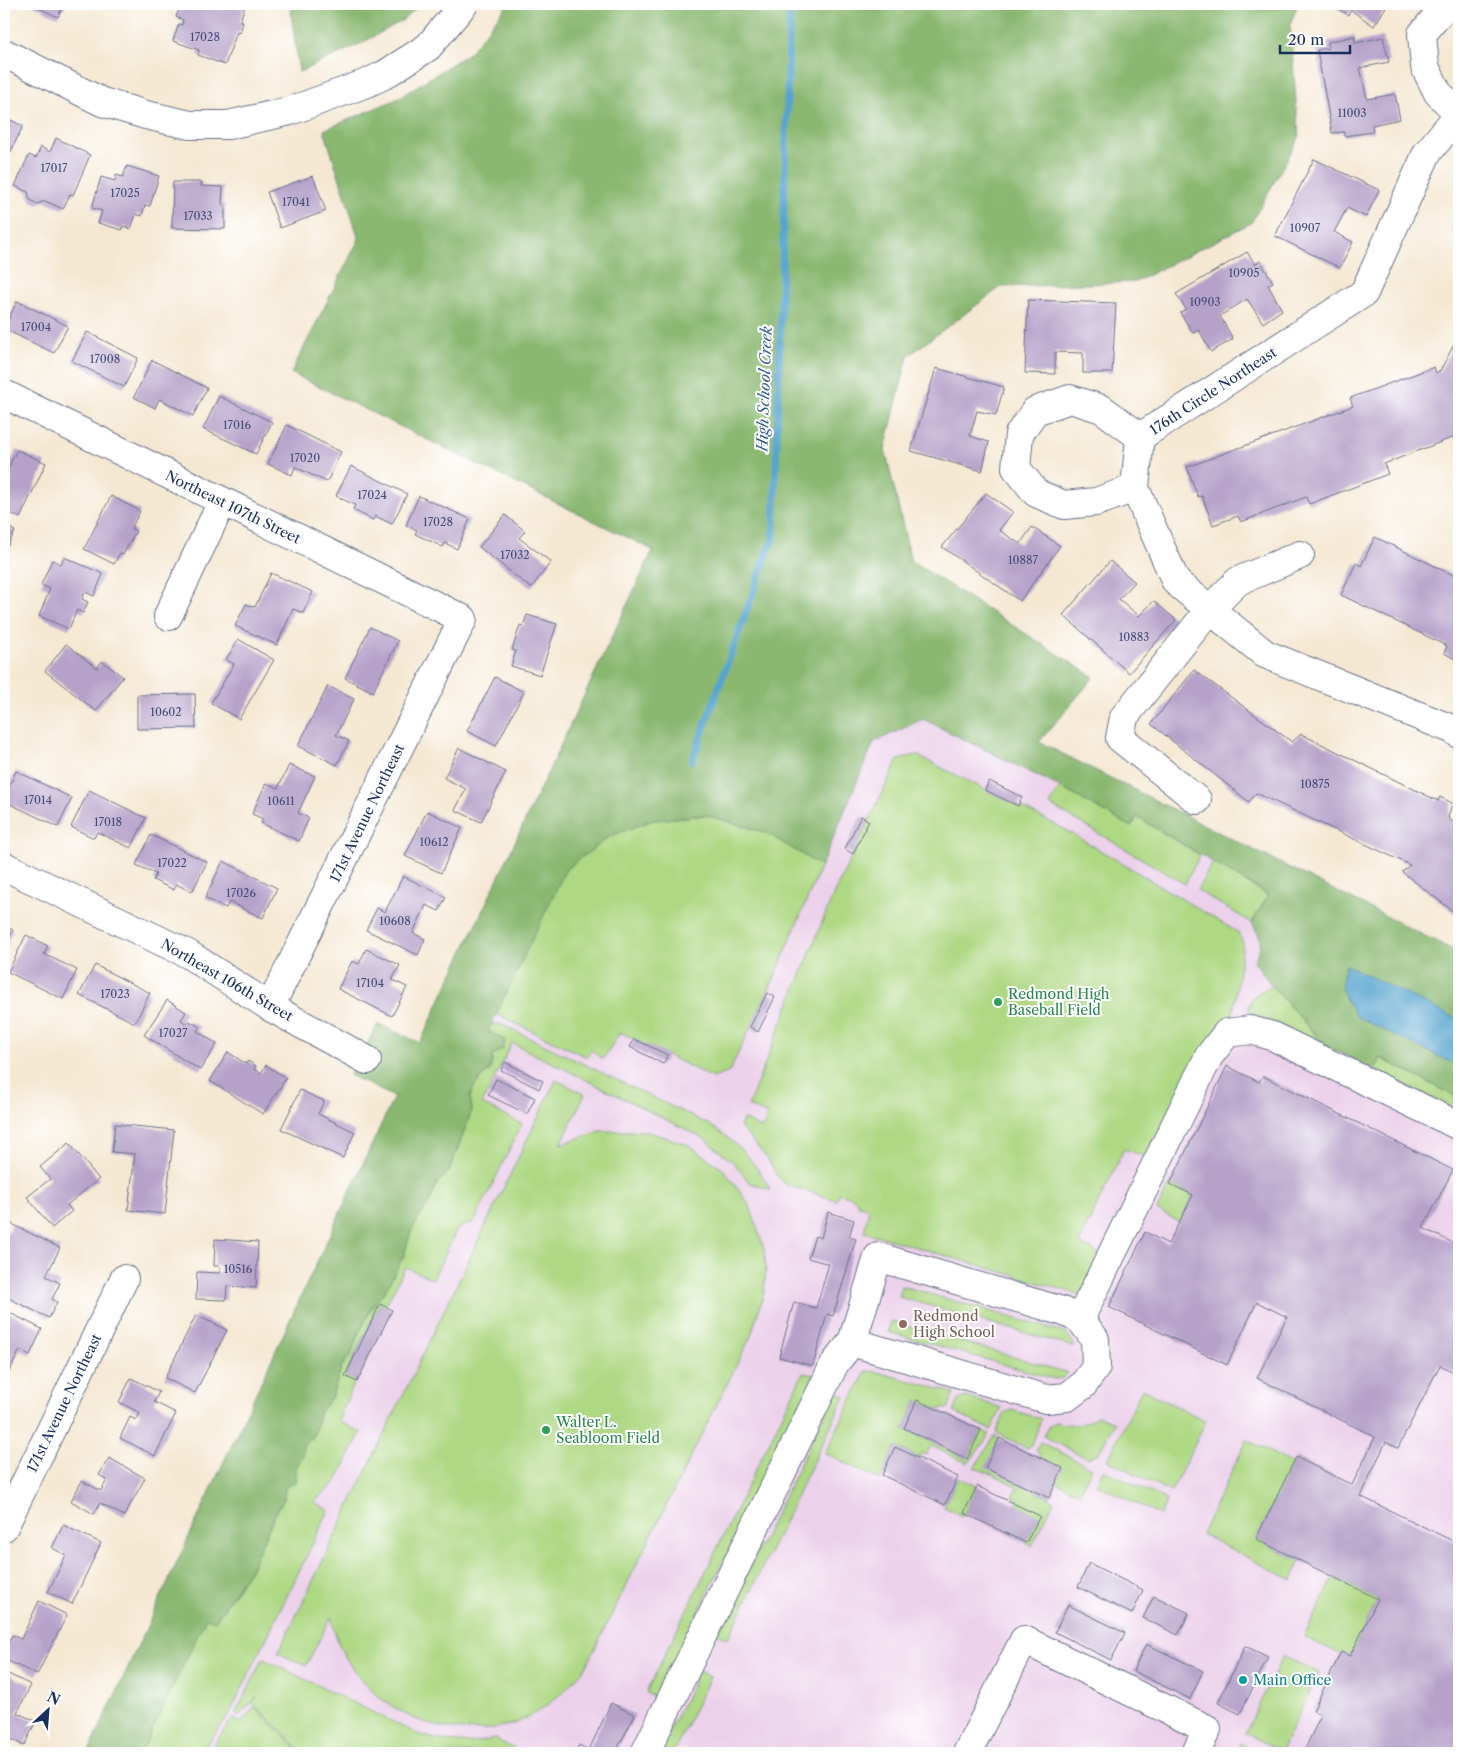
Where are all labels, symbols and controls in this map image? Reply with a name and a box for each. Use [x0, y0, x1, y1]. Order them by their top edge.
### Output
scale bar [1280, 22, 1350, 54]
house number: 17028 [190, 30, 220, 44]
text: 20 m [1288, 30, 1324, 49]
house number: 11003 [1337, 106, 1367, 120]
house number: 17017 [40, 161, 68, 175]
house number: 17025 [110, 186, 140, 200]
house number: 17041 [282, 195, 310, 209]
house number: 17033 [183, 209, 213, 223]
house number: 10907 [1290, 221, 1321, 235]
house number: 10905 [1229, 266, 1260, 280]
house number: 10903 [1189, 295, 1221, 309]
house number: 17004 [21, 320, 51, 334]
water label: High School Creek [752, 326, 776, 453]
street label: 176th Circle Northeast [1146, 343, 1280, 439]
house number: 17008 [90, 352, 120, 366]
house number: 17016 [223, 418, 252, 432]
house number: 17020 [290, 451, 320, 465]
street label: Northeast 107th Street [163, 466, 304, 548]
house number: 17024 [357, 488, 387, 502]
house number: 17028 [423, 515, 453, 529]
house number: 17032 [500, 548, 530, 562]
house number: 10887 [1008, 553, 1039, 567]
house number: 10883 [1119, 630, 1149, 644]
house number: 10602 [150, 705, 182, 719]
street label: 171st Avenue Northeast [326, 741, 408, 885]
house number: 10875 [1300, 777, 1330, 791]
house number: 17014 [24, 793, 52, 807]
house number: 10611 [267, 794, 295, 808]
house number: 17018 [94, 815, 122, 829]
house number: 10612 [420, 835, 449, 849]
house number: 17022 [157, 856, 187, 870]
house number: 17026 [226, 886, 256, 900]
house number: 10608 [379, 914, 411, 928]
street label: Northeast 106th Street [158, 935, 296, 1025]
house number: 17104 [356, 976, 384, 990]
place label: Redmond High Baseball Field [1008, 985, 1110, 1019]
house number: 17023 [100, 987, 130, 1001]
marker: Redmond High Baseball Field [992, 996, 1004, 1008]
house number: 17027 [159, 1026, 188, 1040]
house number: 10516 [224, 1262, 253, 1276]
place label: Redmond High School [913, 1307, 995, 1341]
marker: Redmond High School [897, 1318, 909, 1330]
street label: 171st Avenue Northeast [23, 1331, 105, 1475]
place label: Walter L. Seabloom Field [555, 1413, 660, 1447]
marker: Walter L. Seabloom Field [540, 1424, 552, 1436]
place label: Main Office [1253, 1671, 1332, 1689]
marker: Main Office [1237, 1674, 1249, 1686]
north arrow [22, 1684, 72, 1734]
text: N [44, 1688, 63, 1709]

